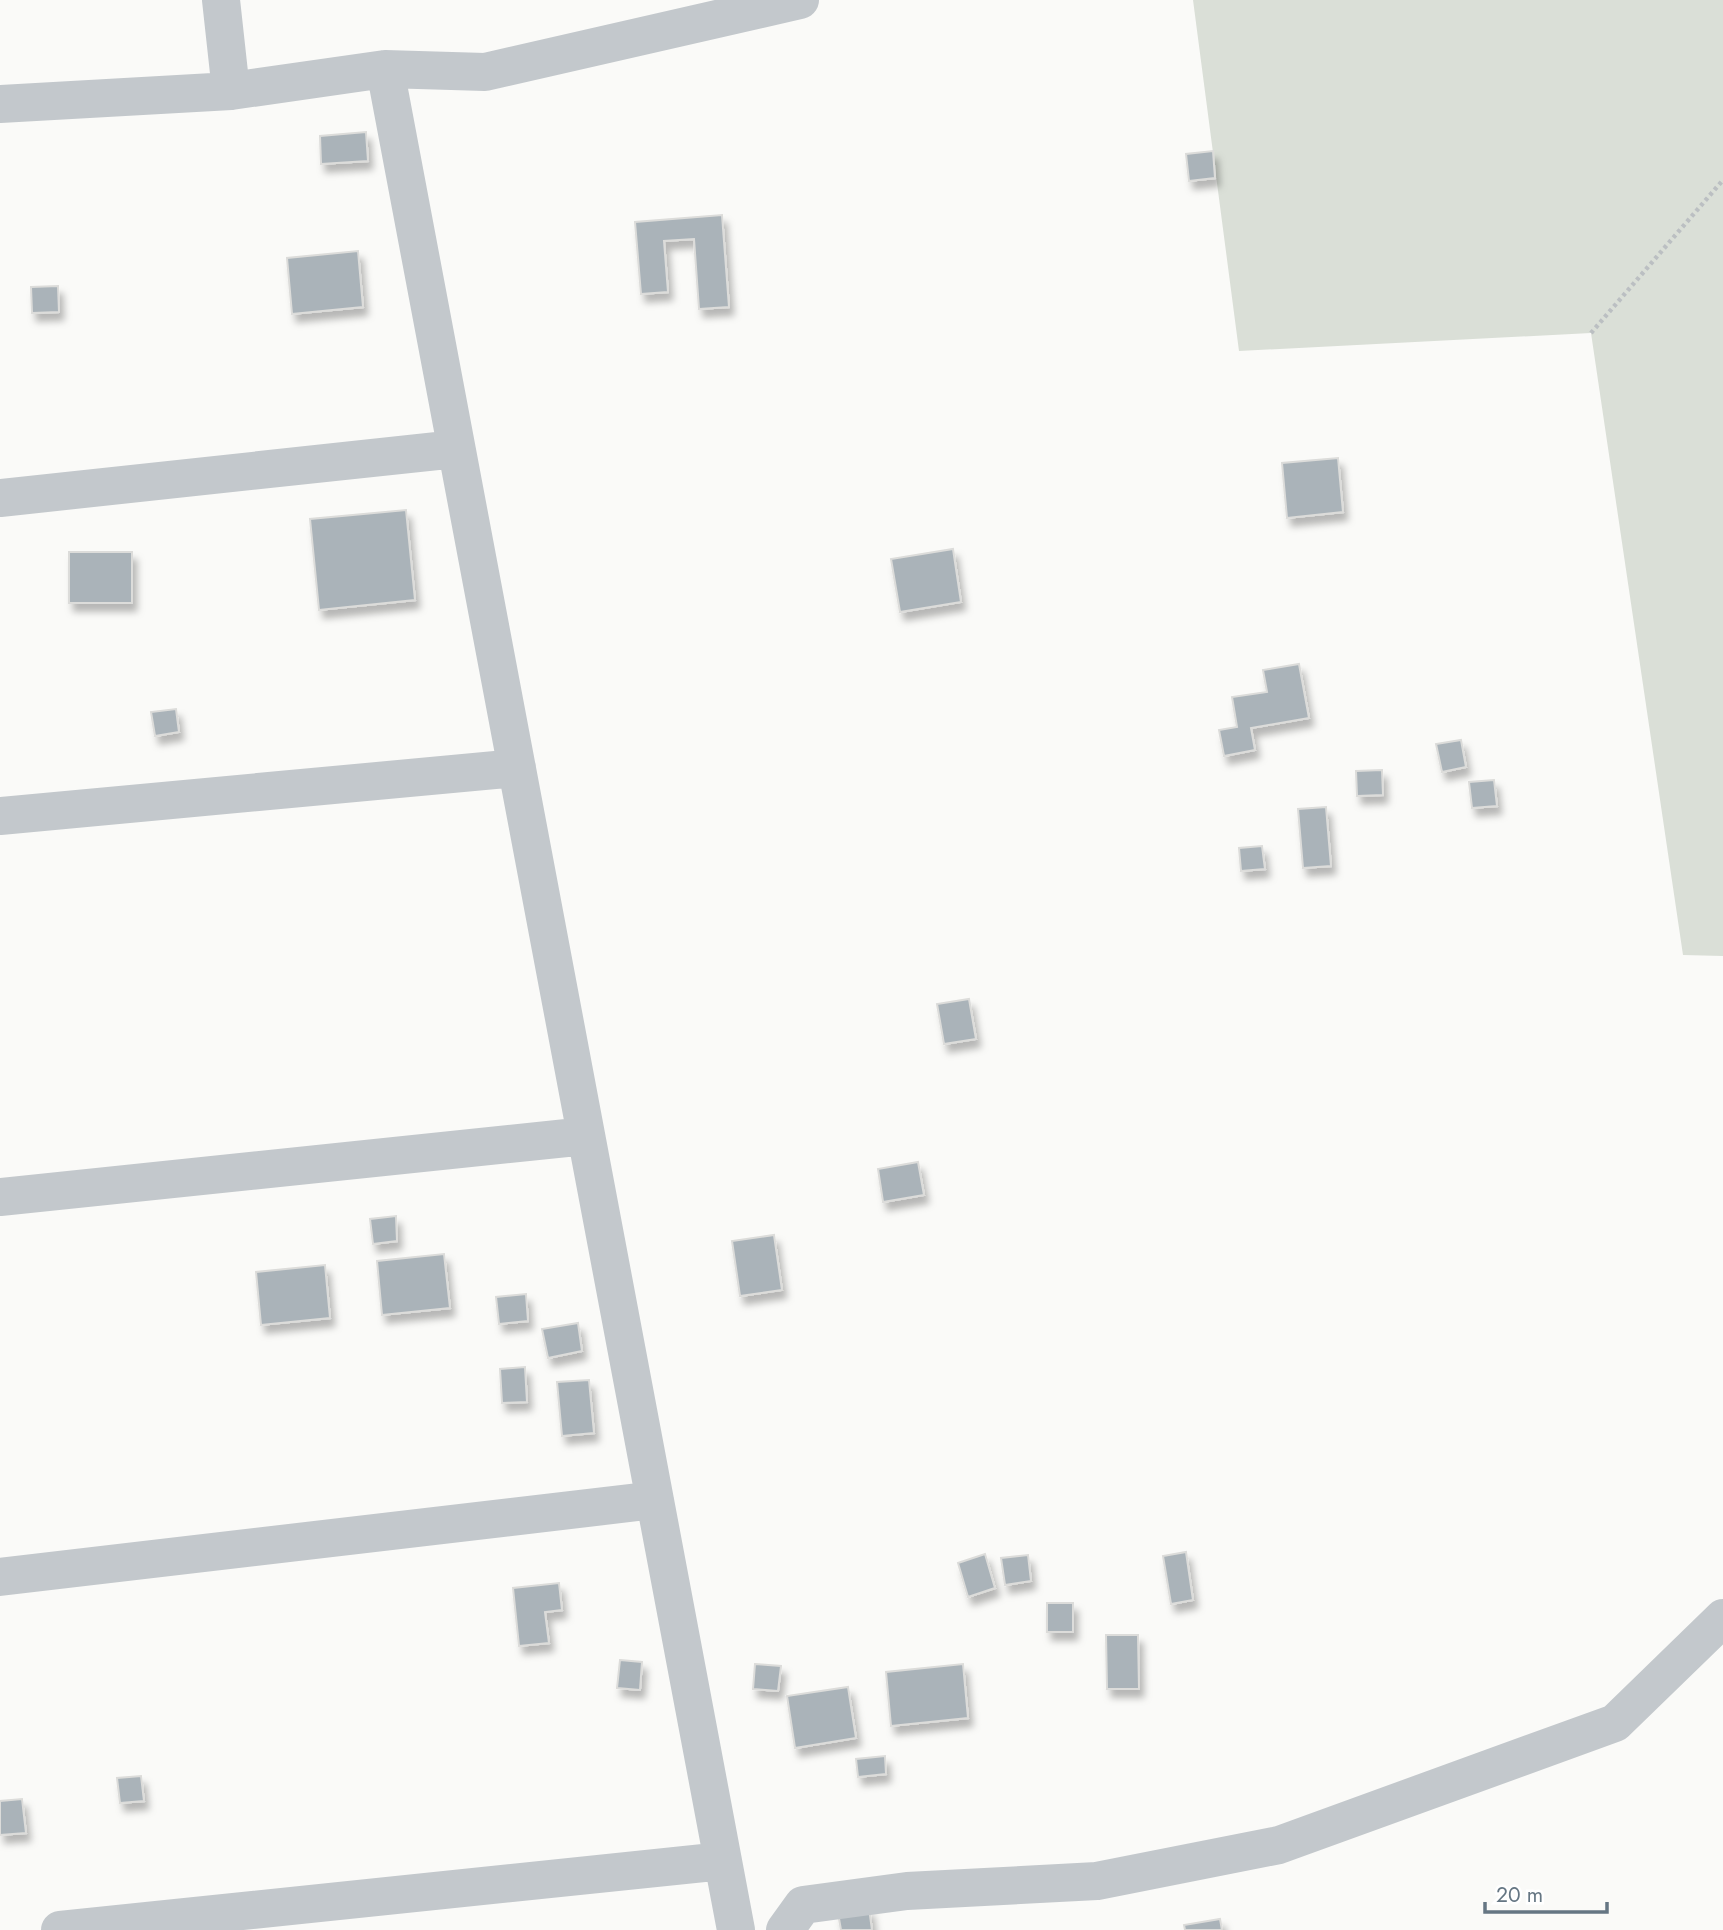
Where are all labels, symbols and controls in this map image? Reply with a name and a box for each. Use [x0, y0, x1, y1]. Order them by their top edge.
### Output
scale bar [1485, 1870, 1608, 1914]
text: 20 m [1496, 1880, 1543, 1910]

